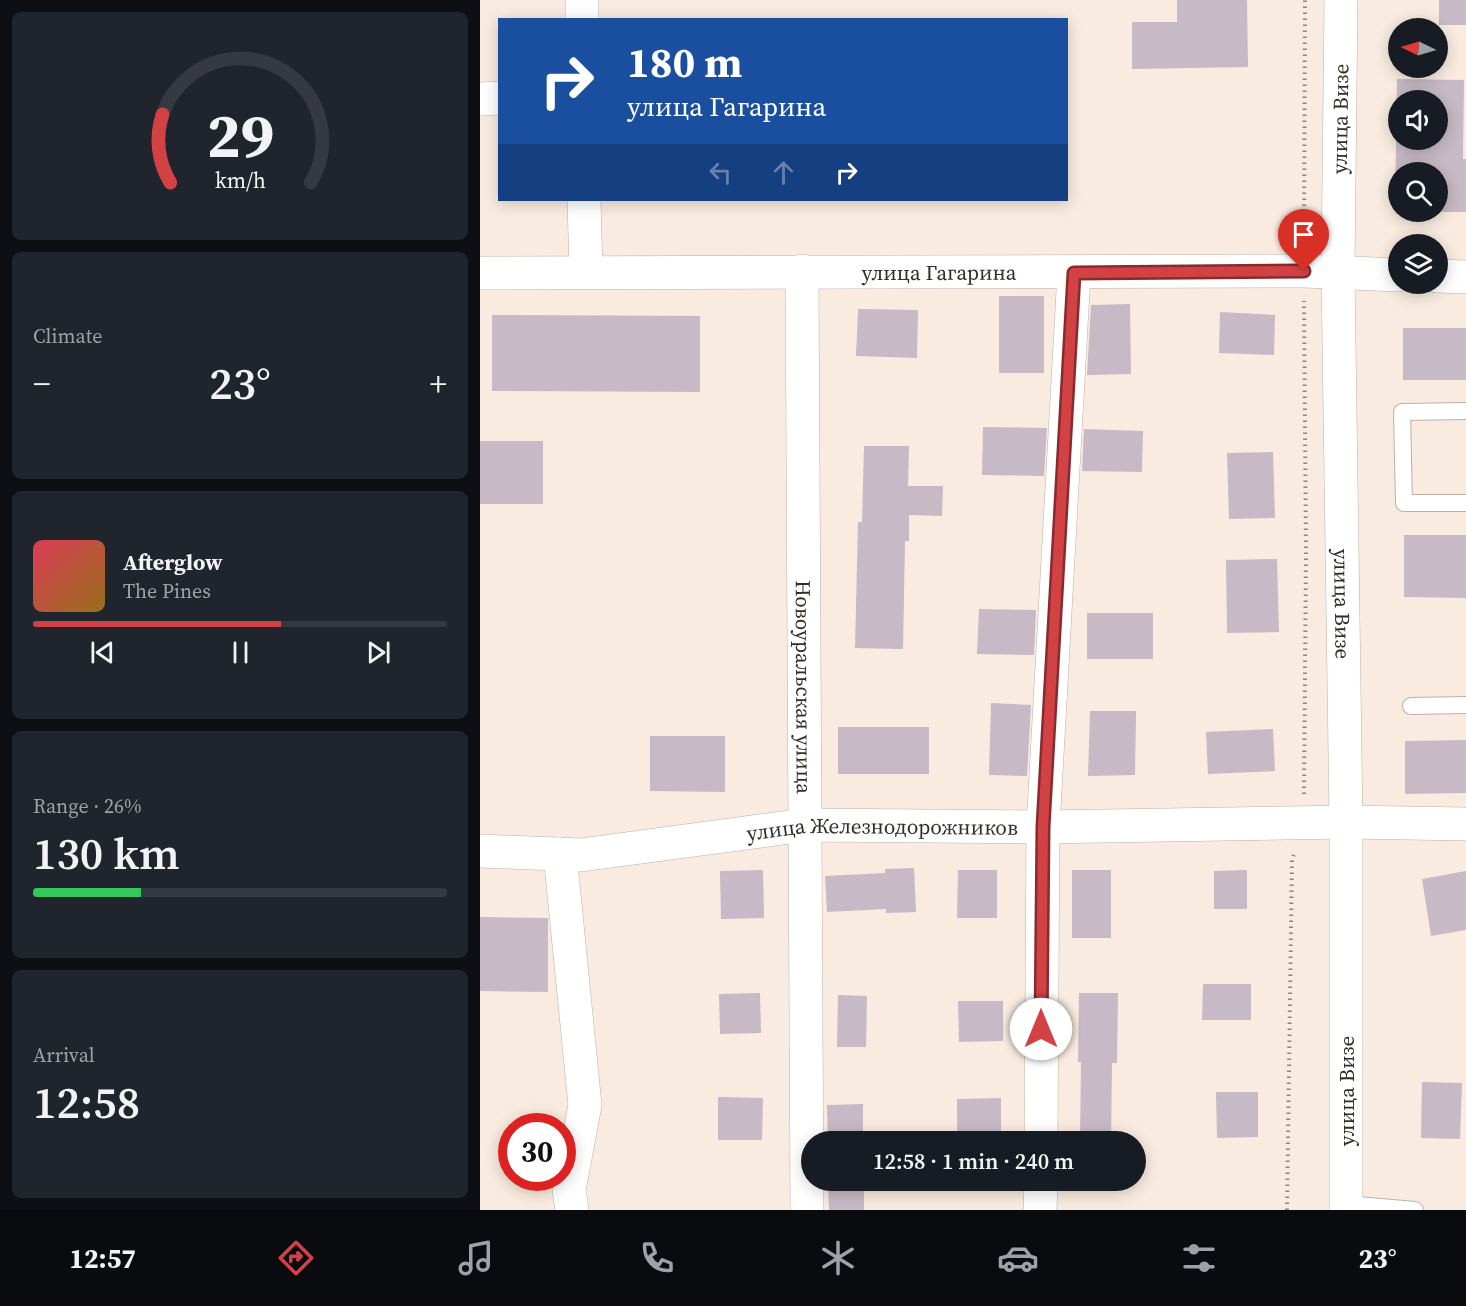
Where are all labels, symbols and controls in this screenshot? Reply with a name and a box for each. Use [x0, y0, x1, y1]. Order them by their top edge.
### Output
north arrow [1388, 18, 1448, 78]
map controls [1388, 18, 1448, 294]
text: 180 m [627, 33, 742, 91]
icon: right [528, 42, 606, 120]
street label: улица Визе [1325, 64, 1355, 174]
text: улица Гагарина [627, 88, 826, 125]
button: sound [1388, 90, 1448, 150]
text: 29 [206, 92, 274, 178]
icon: left [704, 156, 737, 189]
icon: ahead [767, 156, 800, 189]
icon: right [830, 156, 863, 189]
button: search [1388, 162, 1448, 222]
text: km/h [214, 166, 266, 195]
pin [1278, 209, 1329, 271]
icon: arrive [1287, 218, 1320, 251]
button: layers [1388, 234, 1448, 294]
street label: улица Гагарина [861, 257, 1017, 287]
text: Climate [33, 322, 102, 350]
text: 23° [209, 352, 271, 414]
text: − [33, 361, 51, 406]
text: + [430, 361, 447, 406]
text: Afterglow [123, 547, 223, 577]
street label: улица Визе [1328, 548, 1358, 659]
text: The Pines [123, 577, 211, 605]
street label: Новоуральская улица [789, 580, 819, 794]
icon: previous [86, 636, 119, 669]
icon: pause [224, 636, 257, 669]
icon: next [362, 636, 395, 669]
text: Range · 26% [33, 792, 142, 820]
street label: улица Железнодорожников [745, 811, 1018, 847]
text: 130 km [33, 822, 180, 884]
position arrow [1009, 997, 1073, 1061]
street label: улица Визе [1332, 1036, 1361, 1146]
text: Arrival [33, 1041, 95, 1069]
text: 12:58 [33, 1071, 140, 1133]
speed limit sign: 30 [498, 1113, 576, 1191]
text: 12:58 · 1 min · 240 m [873, 1146, 1074, 1176]
icon: directions [275, 1237, 317, 1279]
icon: music [455, 1237, 497, 1279]
icon: phone [636, 1237, 678, 1279]
icon: climate [817, 1237, 859, 1279]
icon: car [997, 1237, 1039, 1279]
icon: filters [1178, 1237, 1220, 1279]
text: 12:57 [69, 1240, 136, 1277]
text: 23° [1358, 1240, 1397, 1277]

